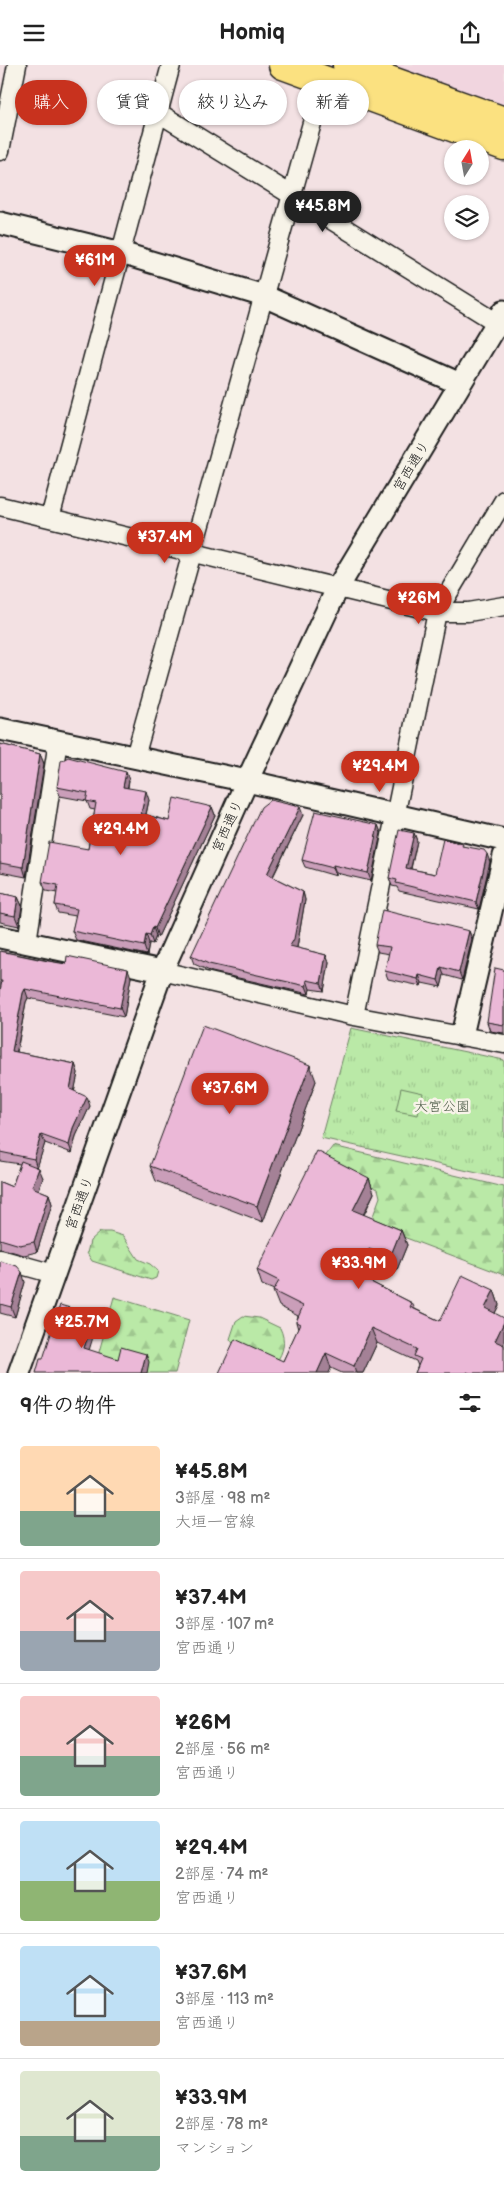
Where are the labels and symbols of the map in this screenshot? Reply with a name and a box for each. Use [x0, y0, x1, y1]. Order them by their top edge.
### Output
north arrow [444, 140, 489, 185]
pin: ¥45.8M [282, 191, 364, 233]
pin: ¥61M [65, 245, 125, 287]
street label: 宮西通り [390, 438, 433, 495]
pin: ¥37.4M [124, 521, 206, 564]
pin: ¥26M [389, 583, 449, 625]
pin: ¥29.4M [339, 751, 421, 793]
street label: 宮西通り [208, 797, 247, 855]
pin: ¥29.4M [80, 813, 162, 856]
pin: ¥37.6M [189, 1073, 271, 1115]
park label: 大宮公園 [414, 1098, 470, 1115]
street label: 宮西通り [62, 1174, 97, 1232]
pin: ¥33.9M [318, 1247, 400, 1290]
pin: ¥25.7M [41, 1307, 123, 1349]

